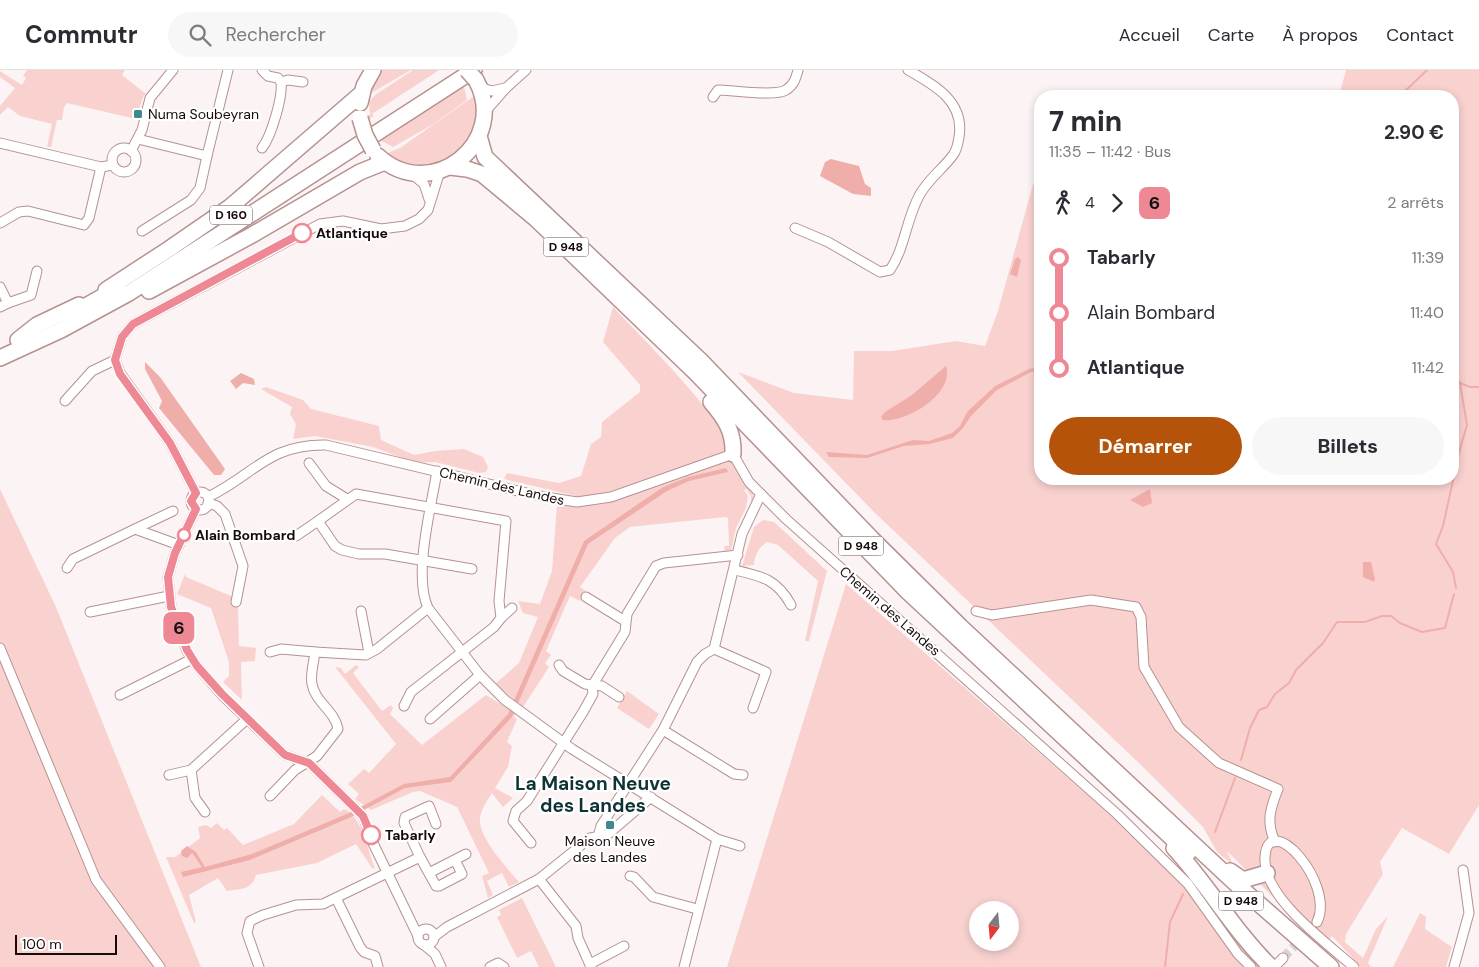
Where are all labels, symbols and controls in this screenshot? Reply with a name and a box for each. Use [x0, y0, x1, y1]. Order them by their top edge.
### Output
search box [168, 12, 518, 57]
text: Commutr [25, 19, 138, 50]
icon: search [186, 21, 214, 49]
text: Rechercher [226, 22, 326, 47]
text: Accueil [1119, 23, 1180, 47]
text: Carte [1208, 23, 1254, 47]
text: À propos [1282, 23, 1358, 47]
text: Contact [1386, 23, 1454, 47]
text: 7 min [1049, 103, 1122, 140]
place label: Numa Soubeyran [148, 105, 259, 123]
marker: Numa Soubeyran [132, 108, 144, 120]
text: 2.90 € [1384, 120, 1444, 145]
text: 11:35 – 11:42 · Bus [1049, 141, 1171, 162]
icon: walk [1049, 189, 1077, 217]
icon: forward [1103, 189, 1131, 217]
text: 6 [1149, 191, 1160, 215]
text: 4 [1085, 192, 1095, 213]
text: 2 arrêts [1387, 192, 1444, 213]
road number: D 160 [210, 206, 252, 224]
marker: Atlantique [292, 223, 312, 243]
place label: Atlantique [316, 224, 388, 242]
road number: D 948 [544, 238, 588, 256]
text: Tabarly [1087, 245, 1156, 270]
text: 11:39 [1412, 247, 1444, 268]
text: Alain Bombard [1087, 300, 1215, 325]
text: 11:40 [1410, 302, 1444, 323]
text: Atlantique [1087, 355, 1185, 380]
text: 11:42 [1412, 357, 1444, 378]
button: Démarrer [1049, 417, 1242, 475]
button: Billets [1252, 417, 1444, 475]
street label: Chemin des Landes [438, 463, 566, 509]
place label: Alain Bombard [195, 526, 295, 544]
marker: Alain Bombard [177, 528, 191, 542]
road number: D 948 [838, 536, 884, 556]
street label: Chemin des Landes [836, 562, 944, 660]
line badge: 6 [163, 612, 195, 644]
text: 6 [173, 616, 185, 640]
district label: La Maison Neuve des Landes [515, 771, 671, 818]
marker: Maison Neuve des Landes [604, 819, 616, 831]
marker: Tabarly [361, 825, 381, 845]
place label: Tabarly [385, 826, 436, 844]
place label: Maison Neuve des Landes [565, 832, 655, 866]
road number: D 948 [1218, 891, 1264, 910]
north arrow [969, 901, 1019, 951]
map controls [969, 901, 1019, 951]
scale bar [15, 932, 118, 955]
text: 100 m [22, 935, 62, 953]

